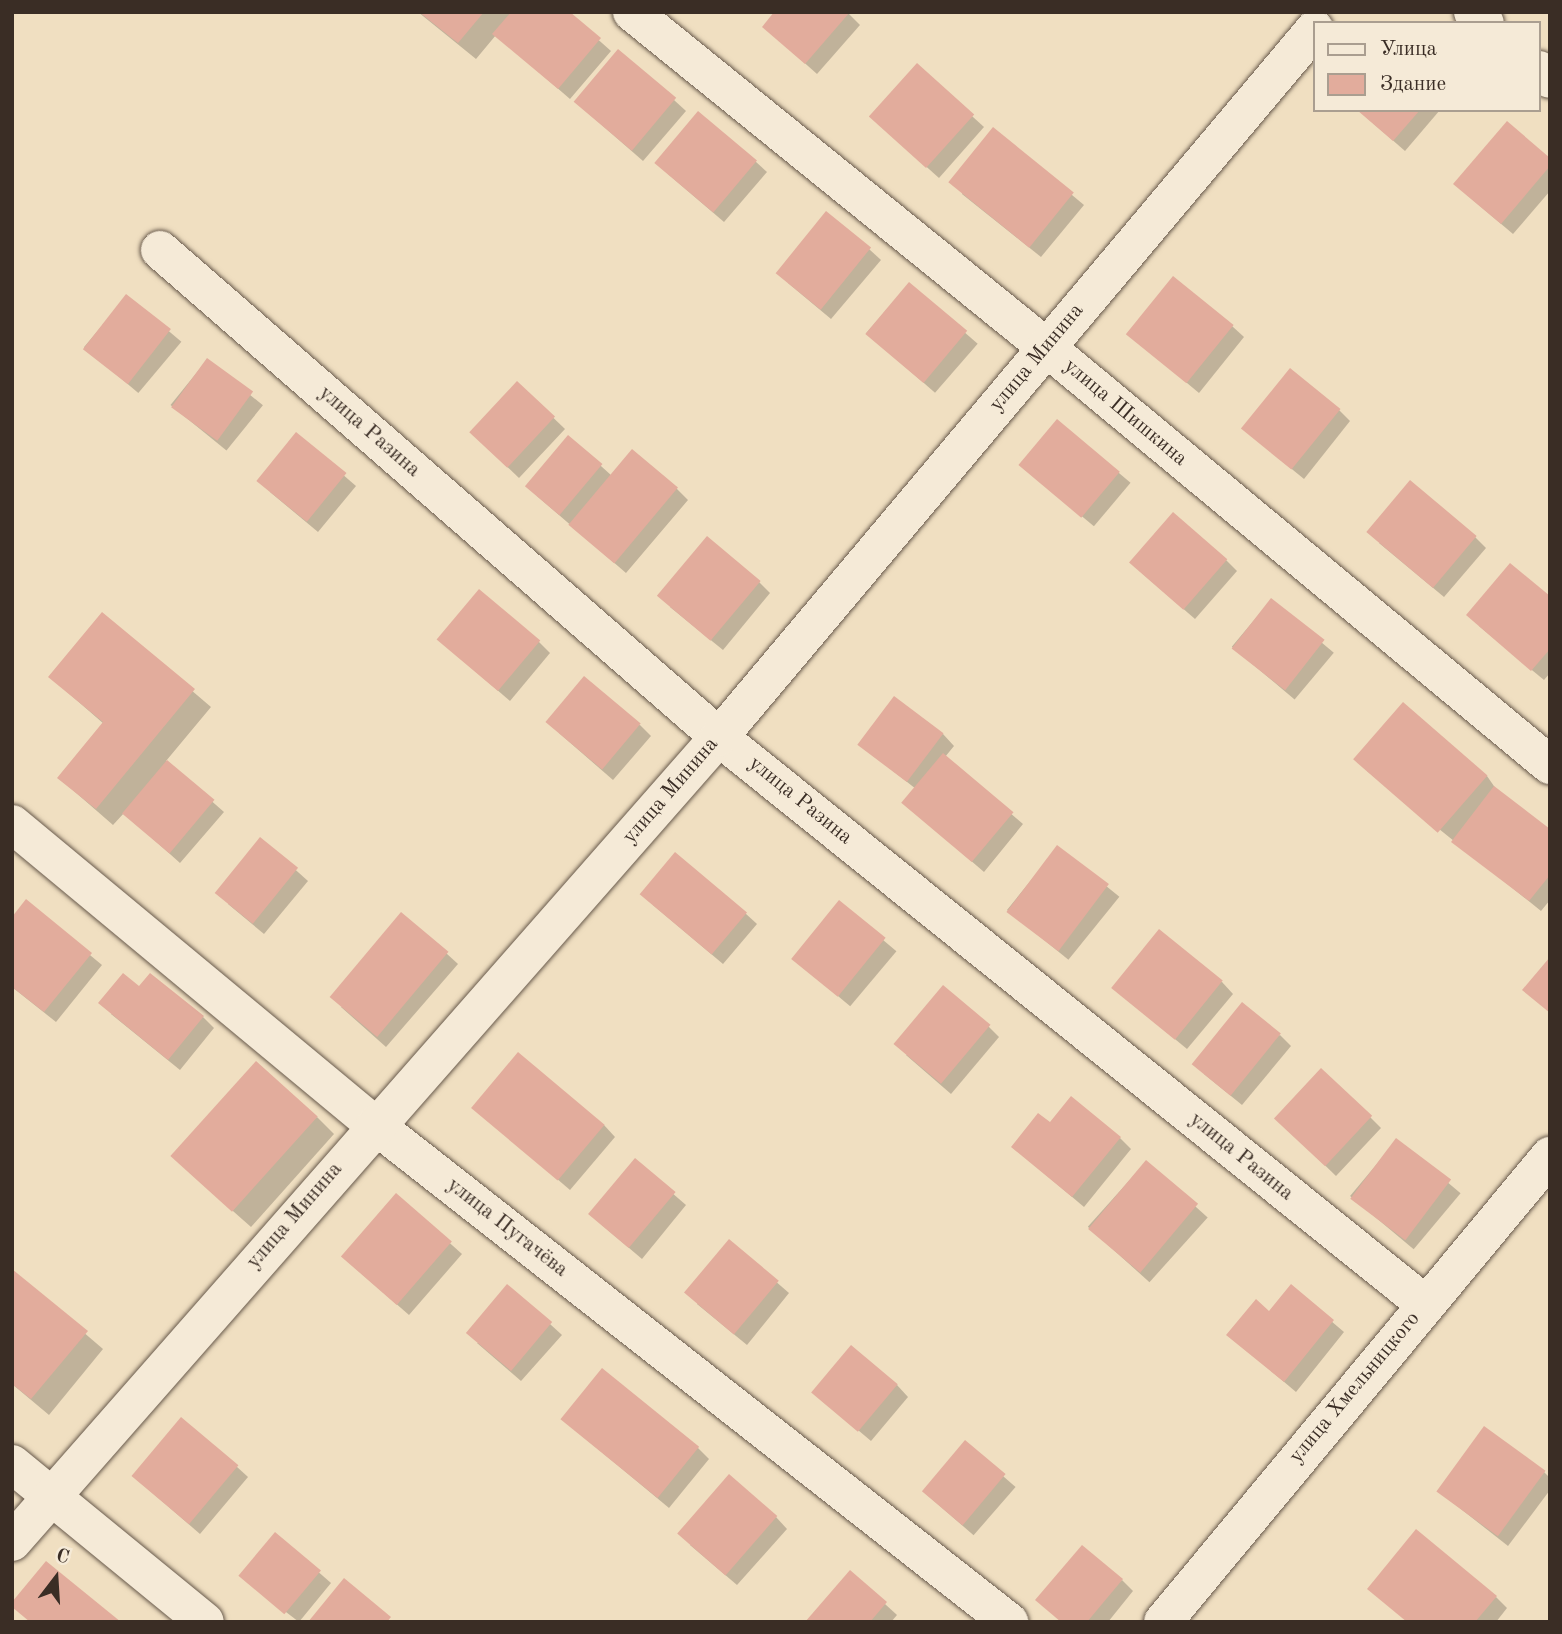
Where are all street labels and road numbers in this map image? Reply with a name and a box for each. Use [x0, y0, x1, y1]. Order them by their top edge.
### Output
street label: улица Минина [985, 299, 1089, 417]
street label: улица Шишкина [1058, 354, 1192, 472]
street label: улица Разина [313, 381, 425, 483]
street label: улица Минина [618, 732, 724, 850]
street label: улица Разина [743, 751, 857, 851]
street label: улица Разина [1184, 1107, 1298, 1207]
street label: улица Минина [242, 1157, 348, 1275]
street label: улица Пугачёва [441, 1173, 573, 1283]
street label: улица Хмельницкого [1284, 1307, 1426, 1469]

